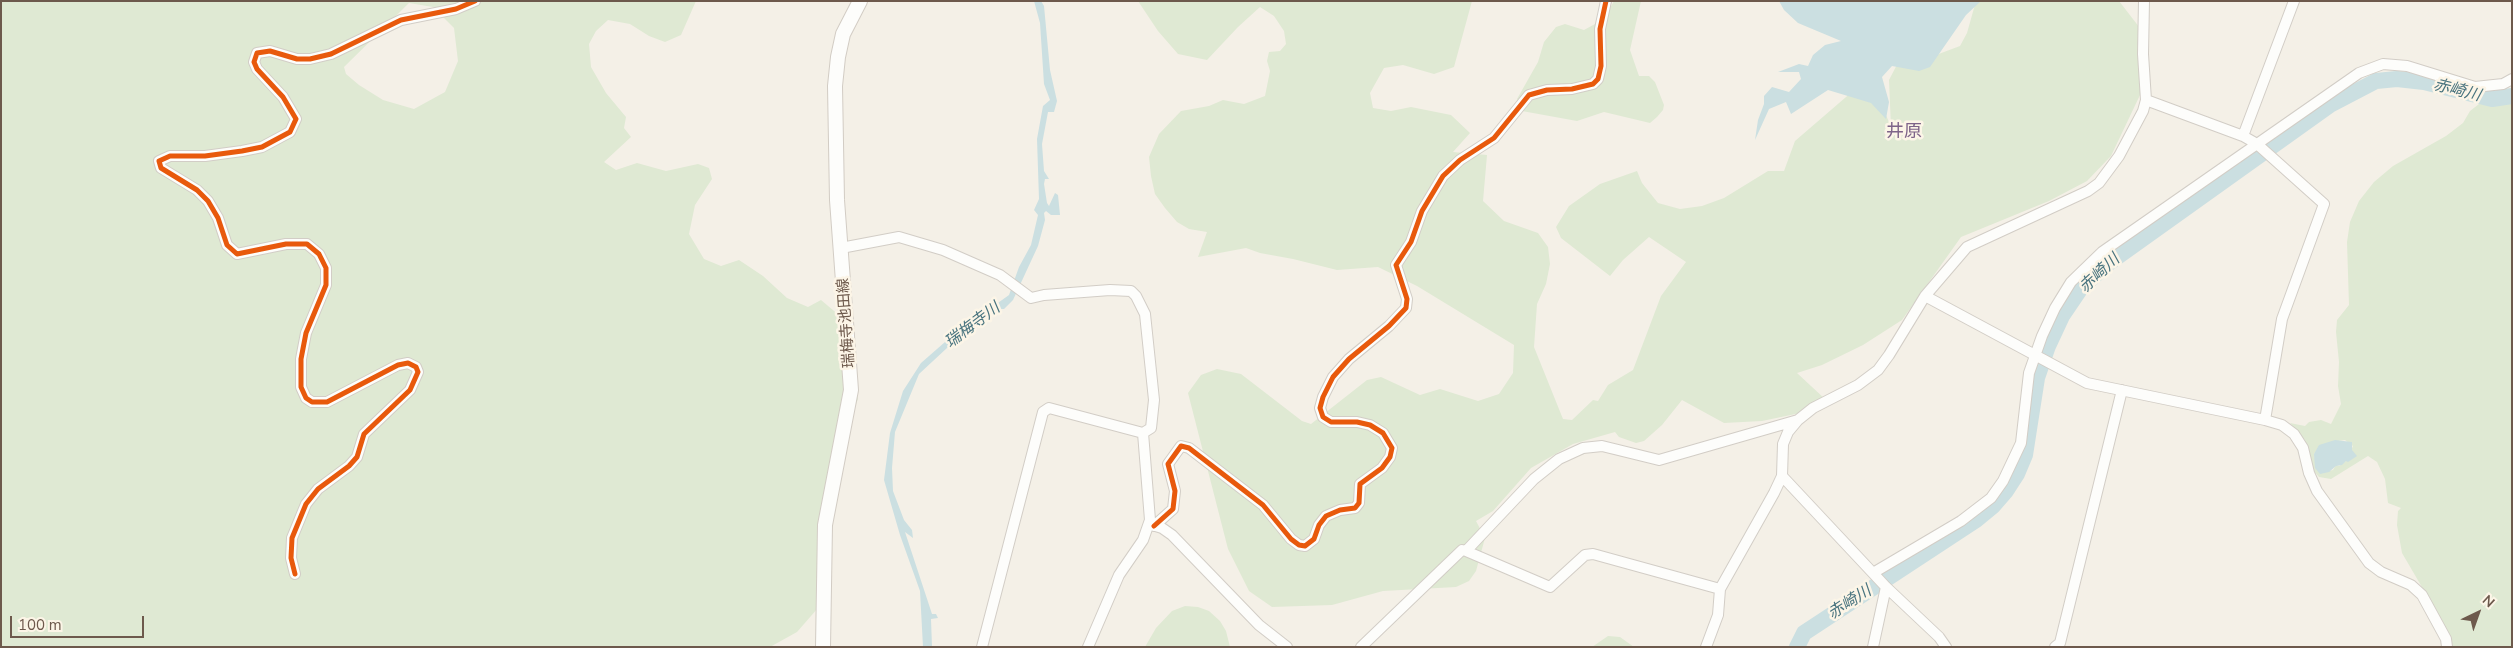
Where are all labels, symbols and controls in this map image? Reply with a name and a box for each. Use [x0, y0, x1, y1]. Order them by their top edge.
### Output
water label: 赤崎川 [2431, 76, 2483, 106]
district label: 井原 [1886, 122, 1922, 144]
water label: 赤崎川 [2076, 251, 2124, 297]
street label: 瑞梅寺池田線 [835, 277, 859, 369]
water label: 瑞梅寺川 [942, 299, 1004, 353]
water label: 赤崎川 [1825, 582, 1875, 624]
north arrow [2453, 588, 2503, 638]
text: N [2478, 591, 2499, 612]
scale bar [12, 606, 146, 638]
text: 100 m [18, 615, 62, 635]

